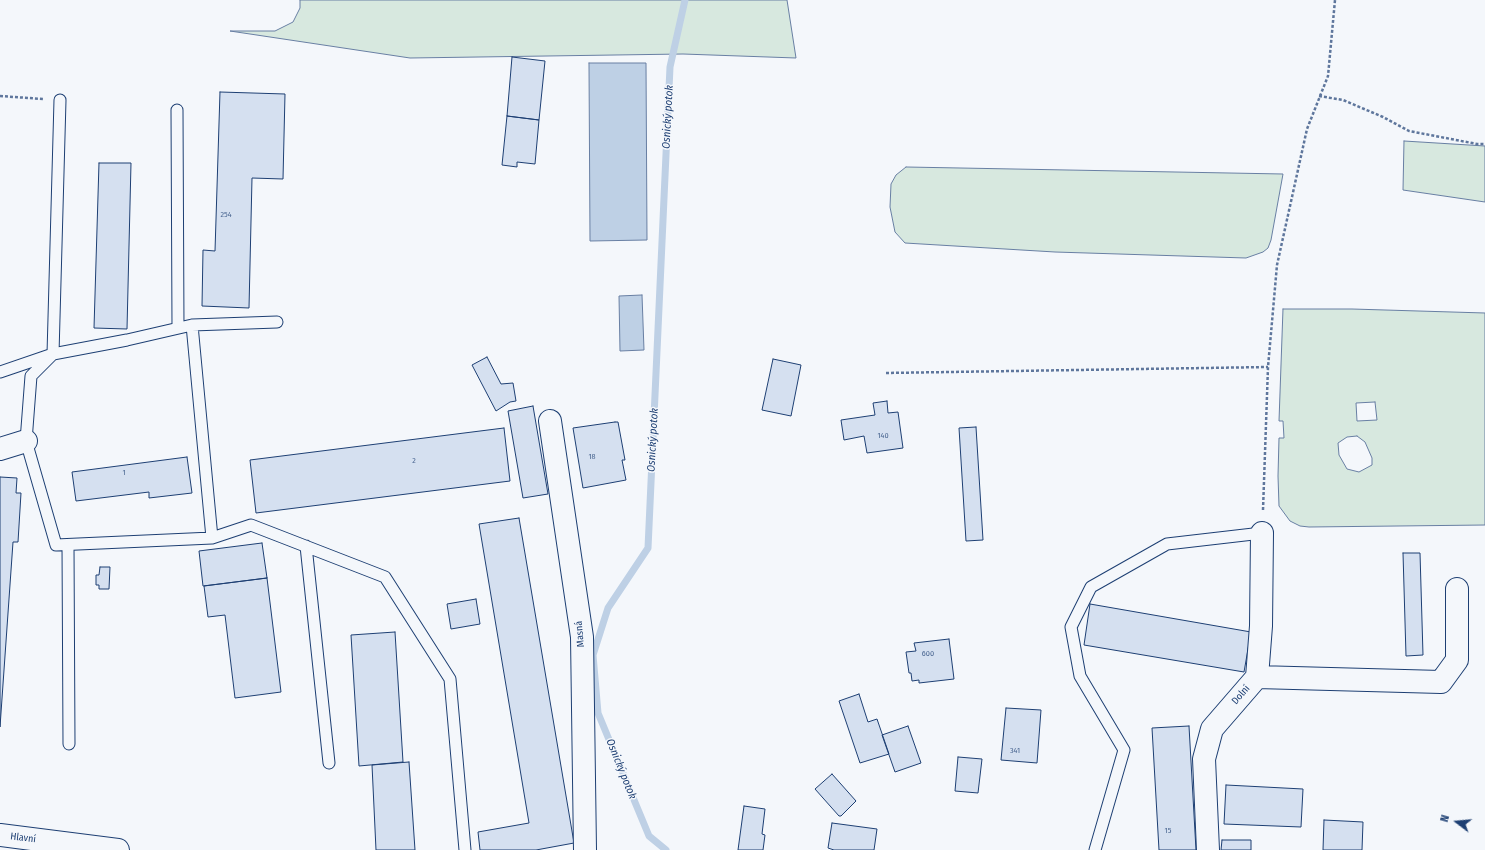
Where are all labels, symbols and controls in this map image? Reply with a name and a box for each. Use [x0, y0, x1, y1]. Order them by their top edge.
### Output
water label: Osnický potok [660, 85, 676, 149]
house number: 254 [220, 210, 232, 220]
water label: Osnický potok [645, 408, 661, 472]
house number: 140 [877, 431, 889, 441]
house number: 18 [588, 452, 596, 462]
house number: 2 [412, 456, 416, 466]
house number: 1 [122, 468, 126, 478]
street label: Masná [573, 620, 587, 648]
house number: 600 [922, 649, 934, 659]
street label: Dolní [1229, 683, 1253, 707]
water label: Osnický potok [603, 737, 639, 801]
house number: 341 [1010, 746, 1020, 756]
north arrow [1437, 802, 1477, 842]
text: N [1438, 814, 1452, 824]
house number: 15 [1165, 826, 1171, 836]
street label: Hlavní [10, 830, 36, 846]

